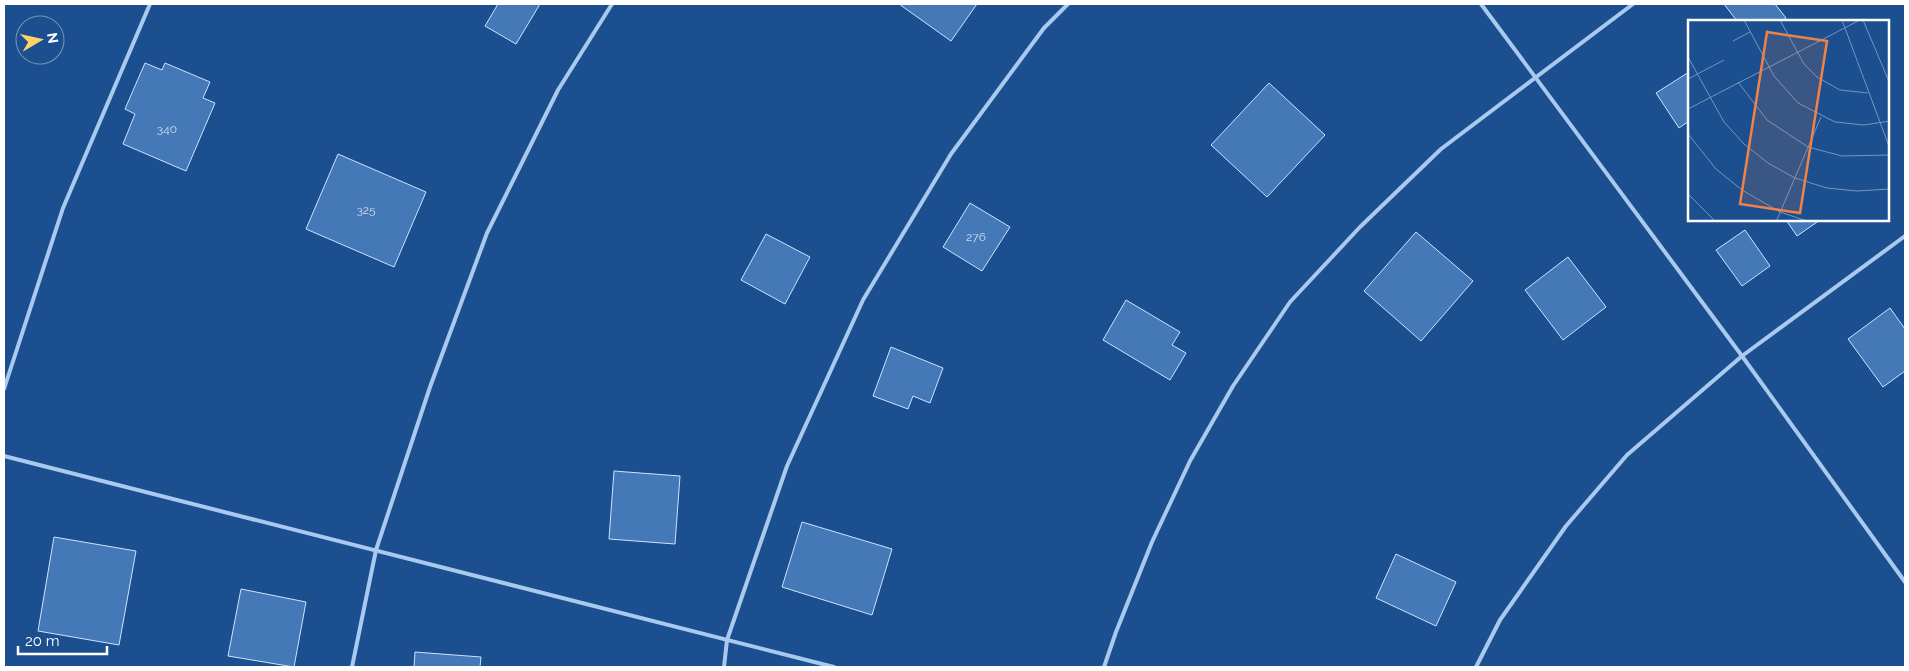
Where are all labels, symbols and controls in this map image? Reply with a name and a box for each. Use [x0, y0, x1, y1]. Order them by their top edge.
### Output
north arrow [15, 15, 65, 65]
inset map [1688, 20, 1889, 221]
text: N [44, 31, 62, 44]
house number: 340 [157, 122, 177, 136]
house number: 325 [356, 203, 376, 217]
house number: 276 [966, 230, 986, 244]
scale bar [18, 624, 106, 656]
text: 20 m [25, 632, 60, 650]

